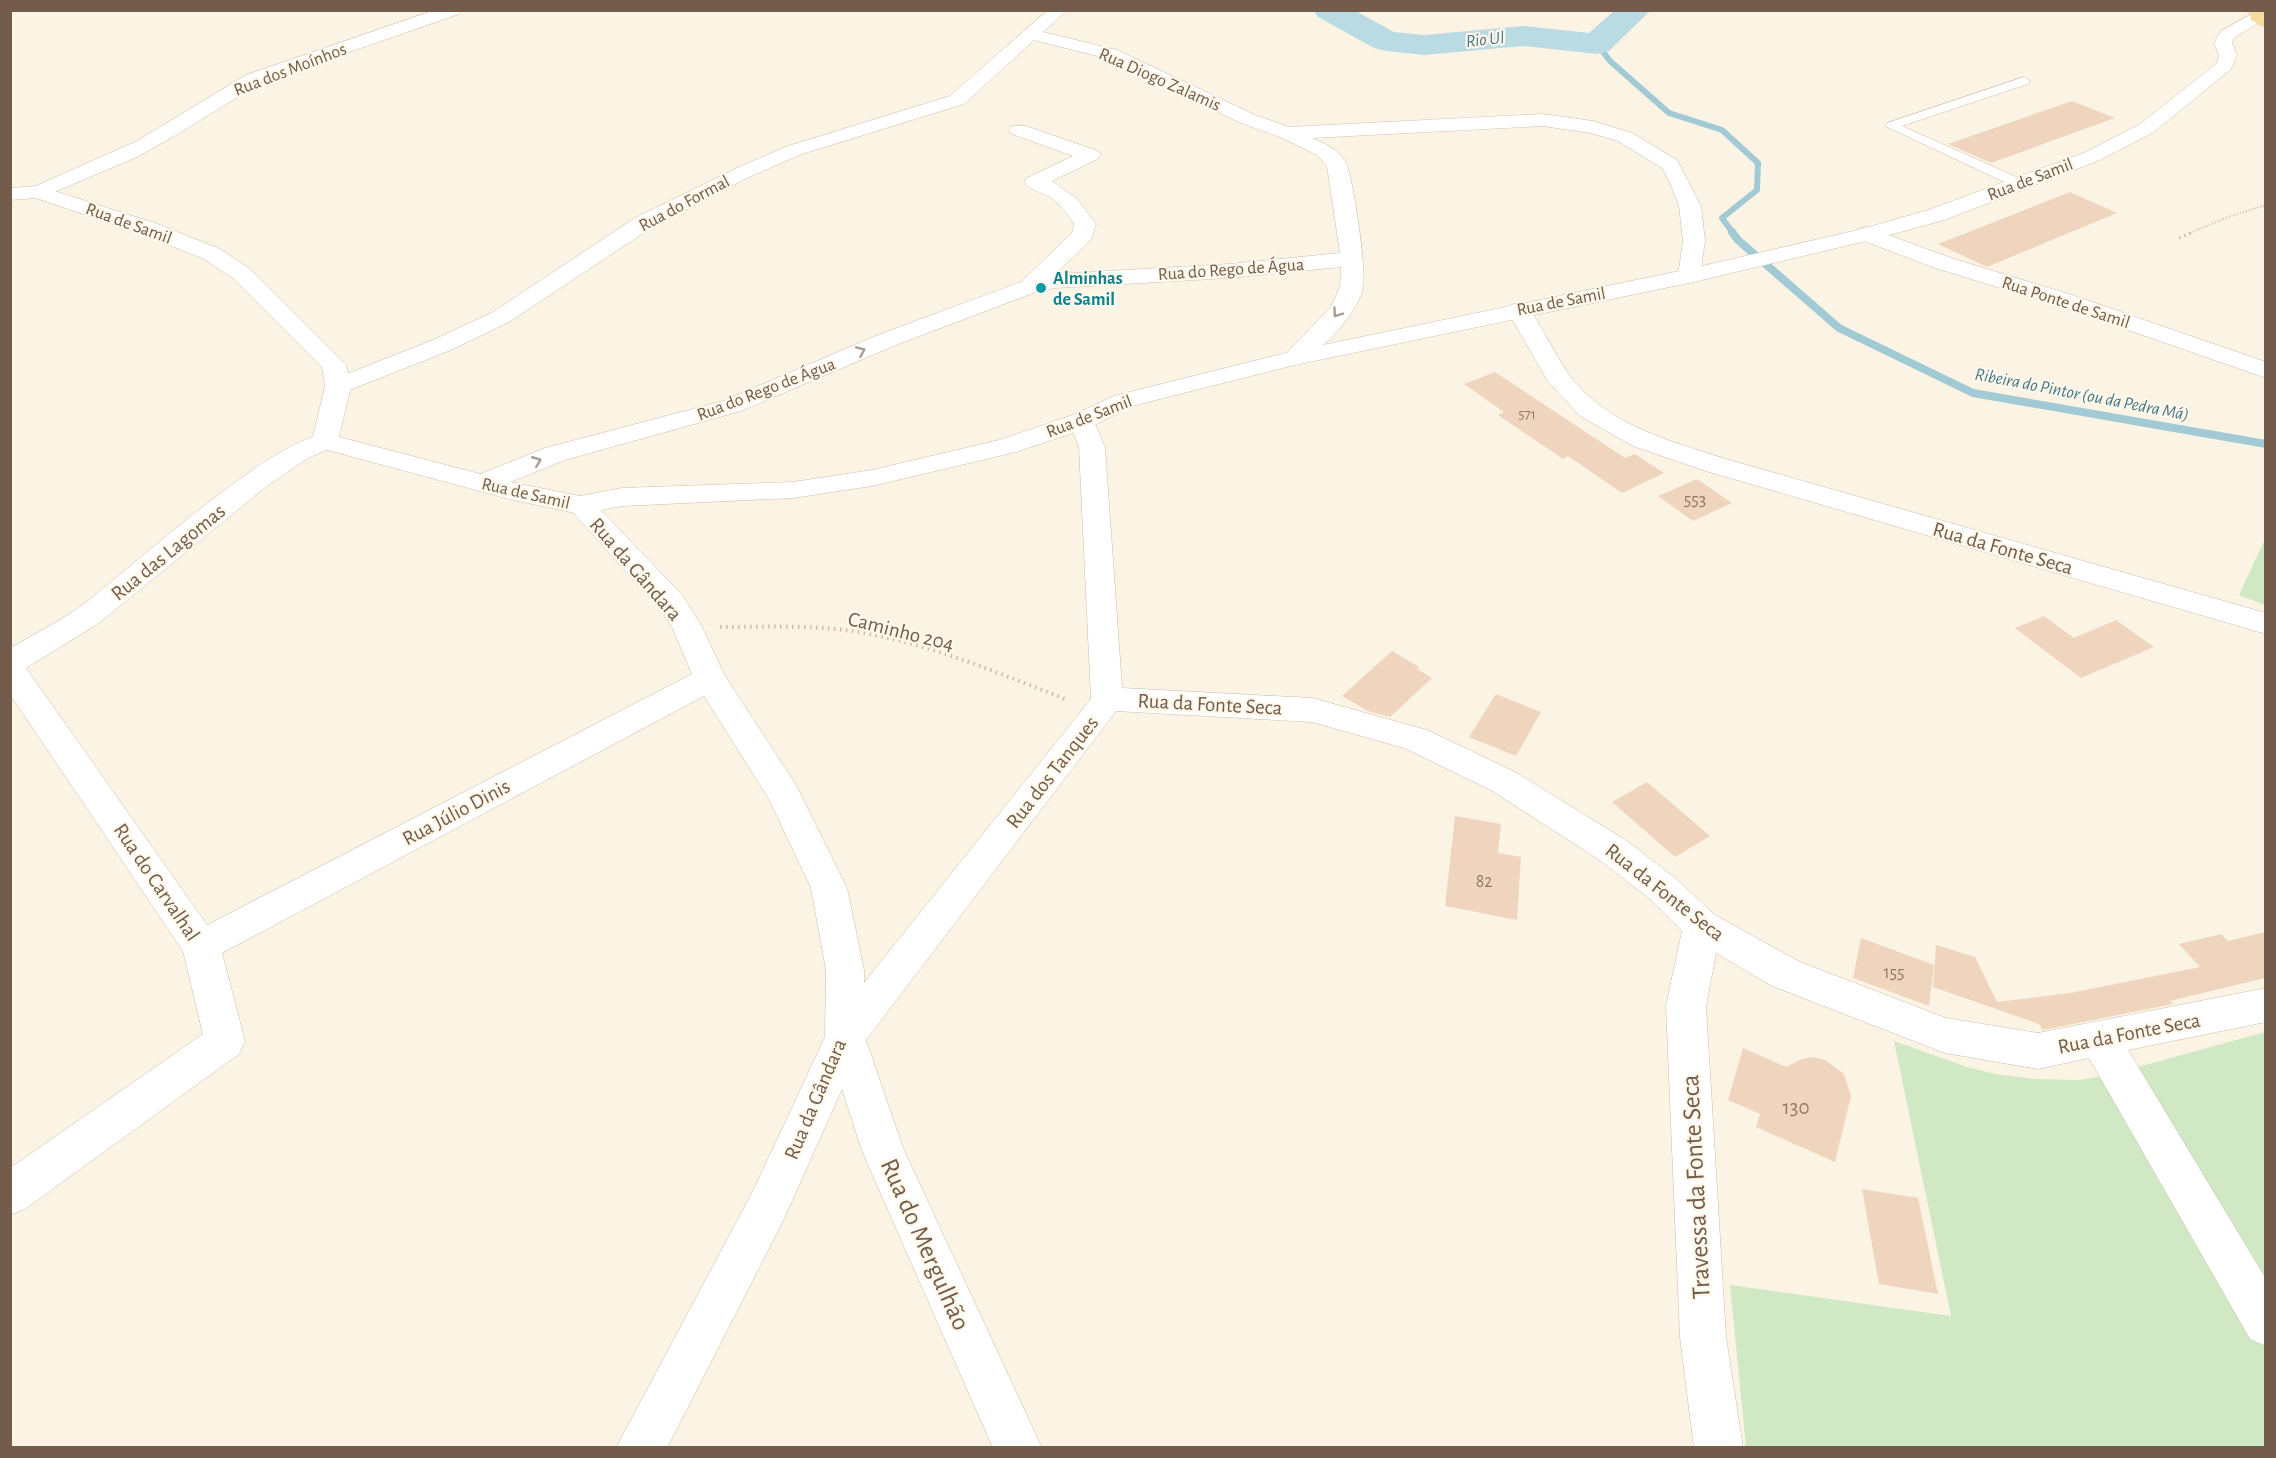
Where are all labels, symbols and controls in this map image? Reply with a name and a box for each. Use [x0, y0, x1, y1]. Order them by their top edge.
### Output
water label: Rio Ul [1465, 29, 1505, 51]
street label: Rua dos Moínhos [232, 40, 349, 100]
street label: Rua Diogo Zalamis [1096, 45, 1223, 115]
street label: Rua de Samil [1985, 155, 2076, 204]
street label: Rua do Formal [636, 172, 733, 235]
street label: Rua de Samil [83, 200, 174, 248]
street label: Rua do Rego de Água [1157, 253, 1305, 284]
place label: Alminhas de Samil [1053, 270, 1123, 309]
street label: Rua Ponte de Samil [1999, 274, 2132, 332]
marker: Alminhas de Samil [1034, 281, 1048, 295]
street label: Rua de Samil [1515, 285, 1607, 319]
one-way arrow [1333, 307, 1344, 318]
one-way arrow [854, 347, 865, 359]
street label: Rua do Rego de Água [694, 352, 838, 425]
water label: Ribeira do Pintor (ou da Pedra Má) [1973, 365, 2190, 425]
street label: Rua de Samil [1044, 392, 1135, 441]
house number: 571 [1518, 407, 1536, 422]
one-way arrow [531, 456, 542, 468]
street label: Rua de Samil [480, 475, 572, 513]
house number: 553 [1684, 491, 1706, 509]
street label: Rua das Lagomas [107, 500, 229, 605]
street label: Rua da Gândara [586, 514, 686, 625]
street label: Rua da Fonte Seca [1930, 518, 2076, 579]
street label: Caminho 204 [846, 608, 956, 655]
street label: Rua da Fonte Seca [1137, 690, 1283, 719]
street label: Rua dos Tanques [1002, 712, 1102, 832]
street label: Rua Júlio Dinis [399, 775, 513, 850]
street label: Rua do Carvalhal [110, 820, 203, 945]
street label: Rua da Fonte Seca [1601, 840, 1728, 945]
house number: 82 [1476, 873, 1492, 891]
house number: 155 [1883, 964, 1905, 982]
street label: Rua da Fonte Seca [2056, 1009, 2202, 1058]
street label: Rua da Gândara [781, 1036, 850, 1162]
street label: Travessa da Fonte Seca [1677, 1074, 1715, 1300]
house number: 130 [1783, 1097, 1809, 1118]
street label: Rua do Mergulhão [876, 1155, 975, 1334]

